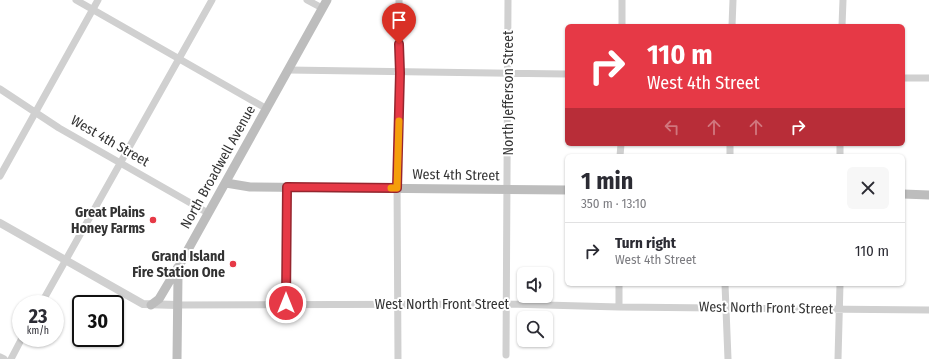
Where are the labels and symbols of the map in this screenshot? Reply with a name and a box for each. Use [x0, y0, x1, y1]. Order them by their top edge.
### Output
pin [382, 3, 416, 44]
street label: North Jefferson Street [500, 30, 517, 156]
street label: North Broadwell Avenue [177, 102, 259, 232]
street label: West 4th Street [68, 112, 153, 170]
street label: West 4th Street [412, 166, 500, 184]
place label: Great Plains Honey Farms [71, 204, 145, 237]
marker: Great Plains Honey Farms [148, 215, 158, 225]
place label: Grand Island Fire Station One [132, 248, 225, 281]
marker: Grand Island Fire Station One [228, 259, 238, 269]
position arrow [265, 282, 307, 324]
speed limit sign: 30 [72, 295, 124, 347]
street label: West North Front Street [375, 296, 510, 313]
street label: West North Front Street [699, 298, 834, 318]

